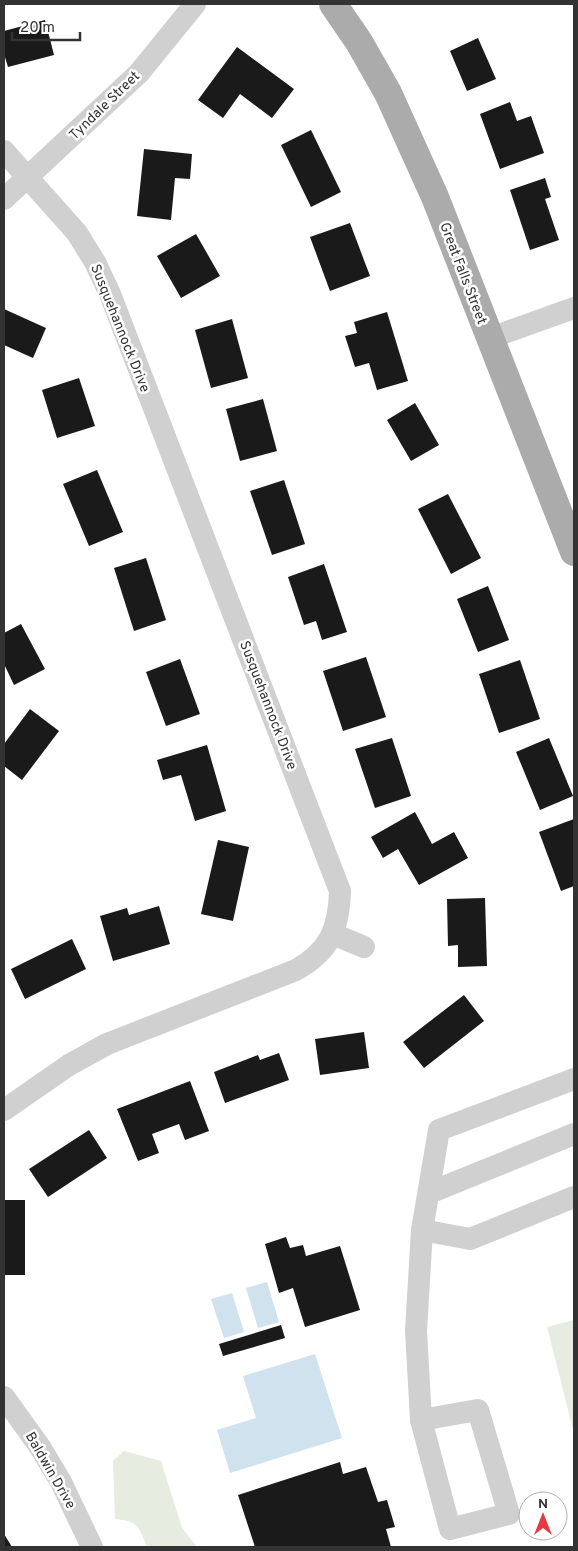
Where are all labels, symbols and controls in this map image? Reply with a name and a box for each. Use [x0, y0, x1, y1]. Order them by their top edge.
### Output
scale bar [12, 10, 80, 42]
text: 20 m [20, 19, 55, 38]
street label: Tyndale Street [66, 68, 144, 144]
street label: Great Falls Street [435, 220, 490, 327]
street label: Susquehannock Drive [86, 262, 153, 395]
street label: Susquehannock Drive [235, 639, 300, 772]
street label: Baldwin Drive [21, 1429, 79, 1512]
north arrow [518, 1491, 568, 1541]
text: N [538, 1496, 548, 1513]

